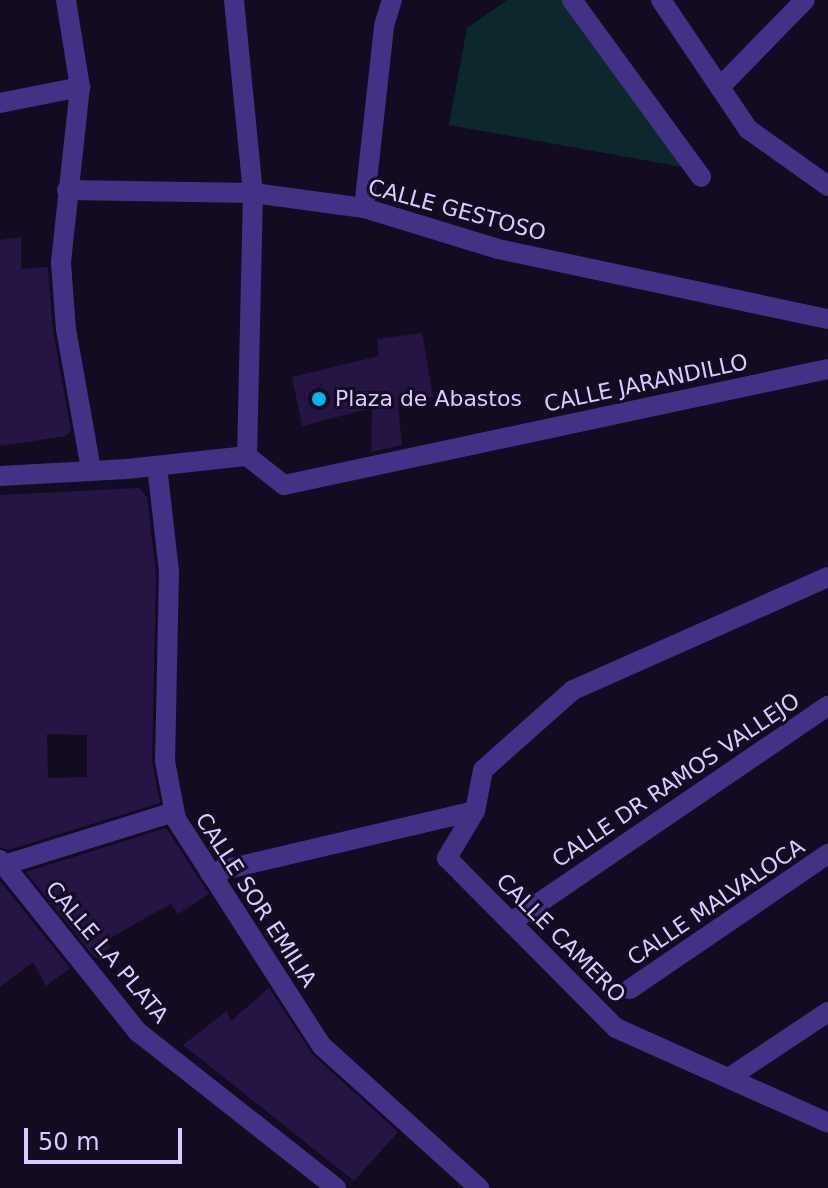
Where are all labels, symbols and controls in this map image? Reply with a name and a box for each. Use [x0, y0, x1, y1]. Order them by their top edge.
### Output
street label: CALLE GESTOSO [365, 174, 549, 246]
street label: CALLE JARANDILLO [542, 349, 750, 417]
place label: Plaza de Abastos [335, 386, 522, 412]
marker: Plaza de Abastos [310, 390, 328, 408]
street label: CALLE DR RAMOS VALLEJO [547, 687, 805, 873]
street label: CALLE SOR EMILIA [190, 808, 322, 992]
street label: CALLE MALVALOCA [623, 833, 809, 971]
street label: CALLE CAMERO [491, 868, 631, 1008]
street label: CALLE LA PLATA [40, 876, 174, 1028]
scale bar [28, 1112, 186, 1162]
text: 50 m [38, 1128, 100, 1156]

